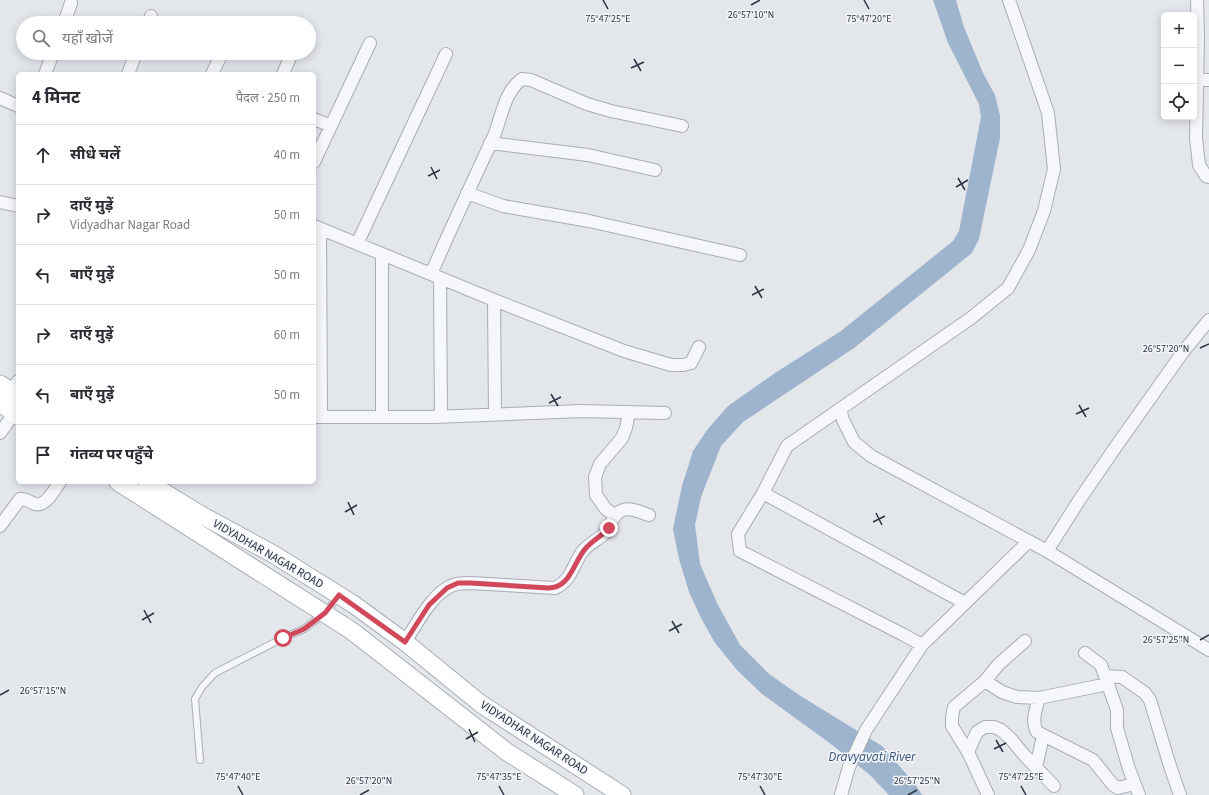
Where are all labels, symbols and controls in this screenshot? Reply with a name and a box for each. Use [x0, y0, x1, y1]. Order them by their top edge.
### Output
text: 26°57'10"N [728, 8, 774, 22]
text: 75°47'25"E [585, 12, 631, 26]
text: 75°47'20"E [846, 12, 892, 26]
map controls [1161, 12, 1197, 120]
button: + [1161, 12, 1197, 48]
search box [16, 16, 316, 60]
icon: search [30, 27, 52, 49]
text: यहाँ खोजें [62, 28, 113, 49]
button: − [1161, 48, 1197, 84]
button: locate [1161, 84, 1197, 120]
text: 4 मिनट [32, 86, 80, 110]
text: पैदल · 250 m [236, 89, 300, 107]
icon: ahead [32, 144, 54, 166]
text: सीधे चलें [70, 144, 120, 165]
text: 40 m [274, 146, 300, 164]
text: दाएँ मुड़ें [70, 195, 113, 216]
icon: right [32, 204, 54, 226]
text: 50 m [274, 206, 300, 224]
text: Vidyadhar Nagar Road [70, 216, 190, 234]
icon: left [32, 264, 54, 286]
text: बाएँ मुड़ें [70, 264, 114, 285]
text: 50 m [274, 266, 300, 284]
icon: right [32, 324, 54, 346]
text: दाएँ मुड़ें [70, 324, 113, 345]
text: 60 m [274, 326, 300, 344]
text: 26°57'20"N [1143, 342, 1189, 356]
icon: left [32, 384, 54, 406]
text: बाएँ मुड़ें [70, 384, 114, 405]
text: 50 m [274, 386, 300, 404]
icon: arrive [32, 444, 54, 466]
text: गंतव्य पर पहुँचे [70, 444, 153, 465]
street label: VIDYADHAR NAGAR ROAD [209, 515, 327, 593]
route end [600, 519, 618, 537]
route start [274, 629, 292, 647]
text: 26°57'25"N [1143, 633, 1189, 647]
text: 26°57'15"N [20, 684, 66, 698]
street label: VIDYADHAR NAGAR ROAD [477, 697, 591, 779]
water label: Dravyavati River [829, 748, 916, 766]
text: 75°47'40"E [215, 770, 261, 784]
text: 75°47'35"E [476, 770, 522, 784]
text: 75°47'30"E [737, 770, 783, 784]
text: 75°47'25"E [998, 770, 1044, 784]
text: 26°57'20"N [346, 774, 392, 788]
text: 26°57'25"N [894, 774, 940, 788]

